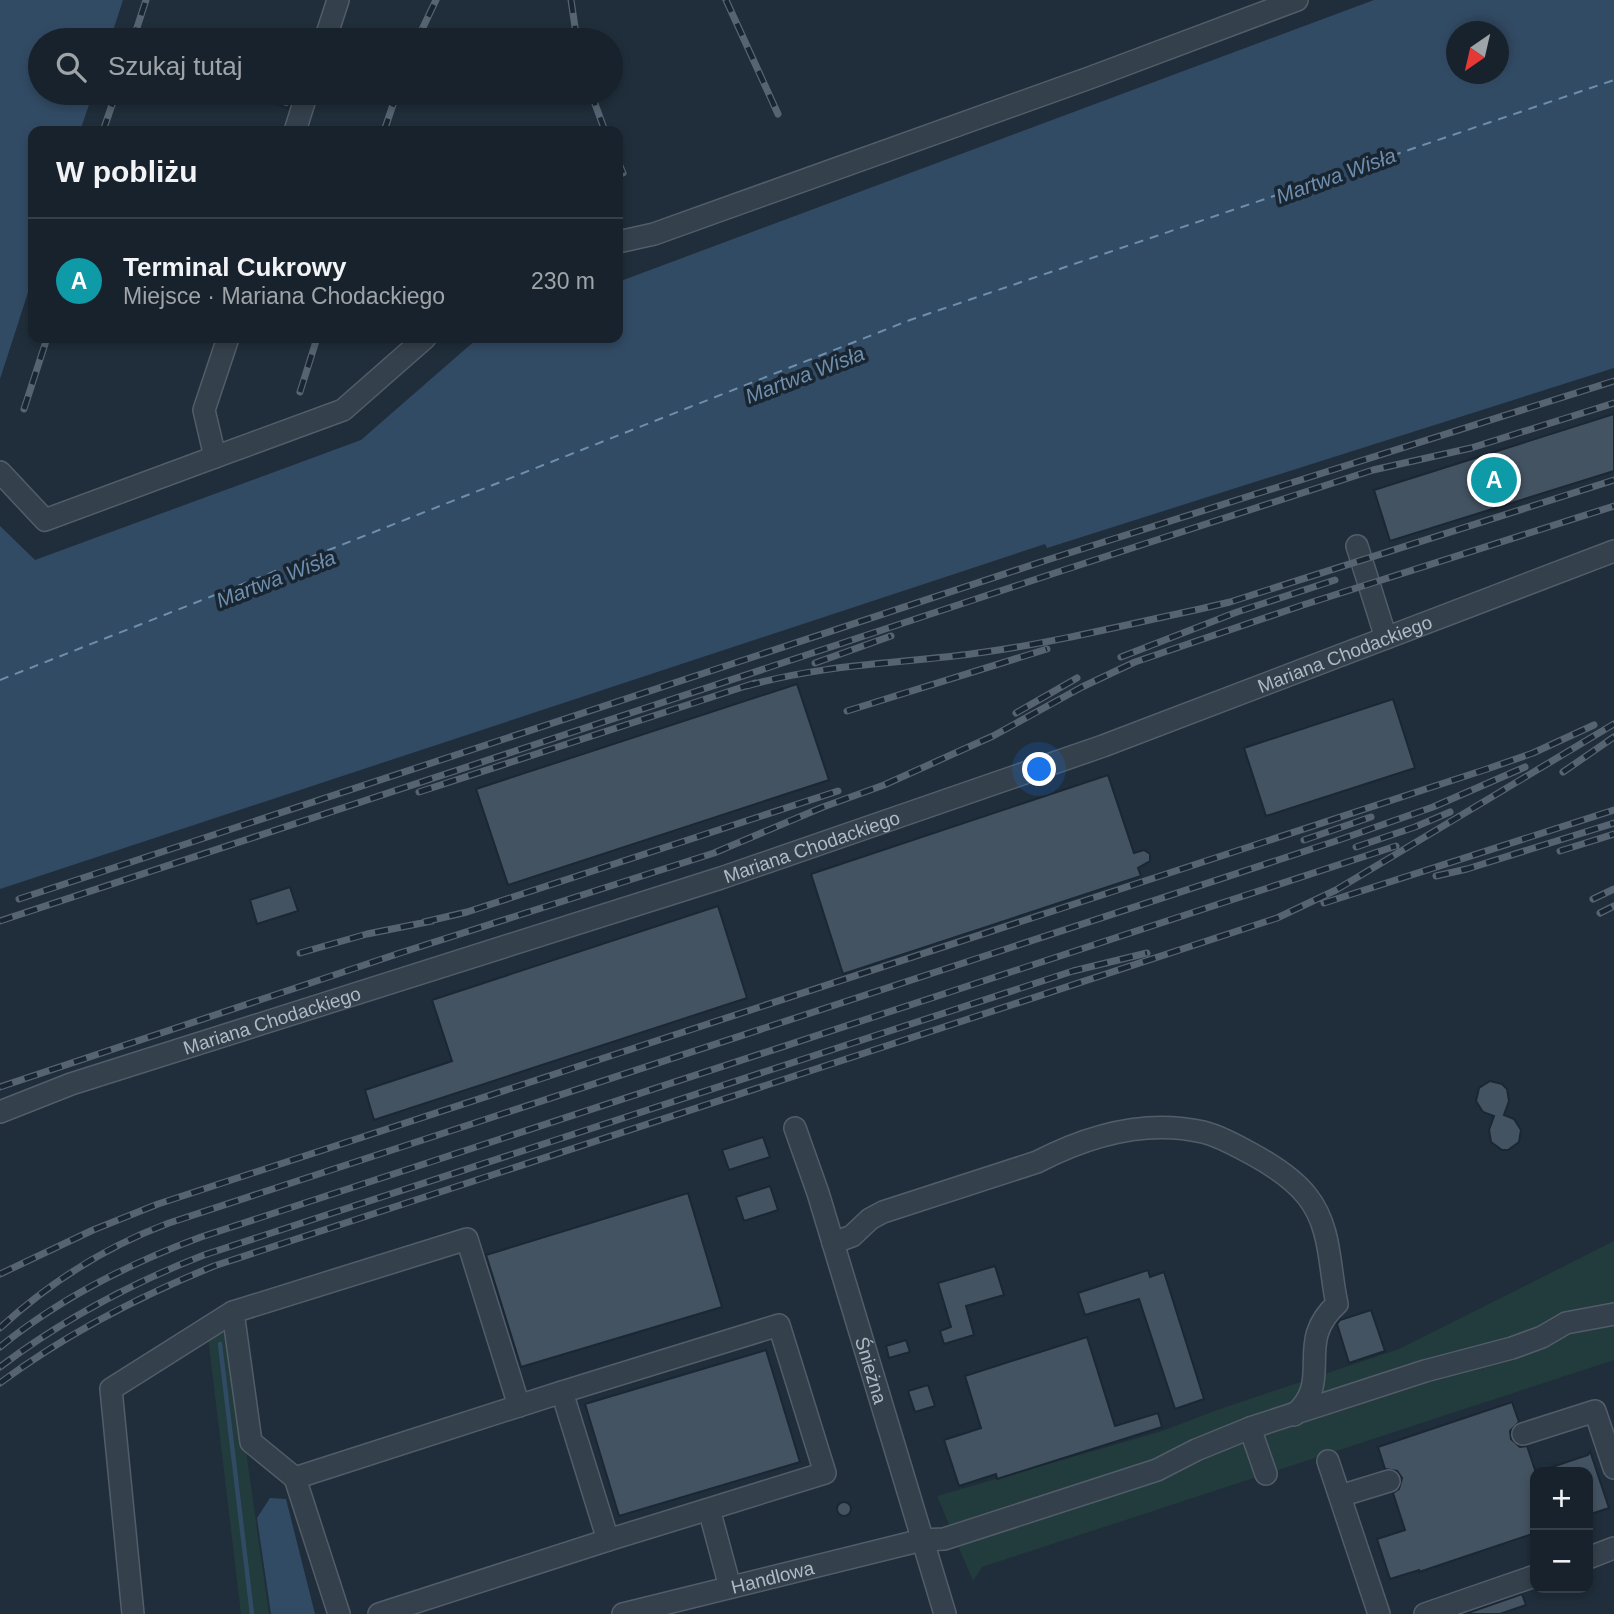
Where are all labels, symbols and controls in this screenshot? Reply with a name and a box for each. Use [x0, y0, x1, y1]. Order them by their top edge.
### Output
north arrow [1446, 21, 1509, 84]
search box [28, 28, 623, 105]
icon: search [52, 48, 90, 86]
text: Szukaj tutaj [108, 51, 242, 81]
water label: Martwa Wisła [1273, 143, 1399, 208]
text: W pobliżu [56, 155, 198, 188]
text: Terminal Cukrowy [123, 252, 346, 282]
text: A [71, 268, 87, 294]
text: 230 m [531, 268, 595, 294]
text: Miejsce · Mariana Chodackiego [123, 283, 445, 309]
water label: Martwa Wisła [742, 341, 868, 408]
pin: A [1471, 454, 1517, 506]
water label: Martwa Wisła [213, 545, 339, 612]
street label: Mariana Chodackiego [1255, 611, 1435, 697]
your location [1022, 752, 1056, 786]
street label: Mariana Chodackiego [721, 807, 903, 887]
street label: Mariana Chodackiego [181, 983, 363, 1059]
street label: Śnieżna [851, 1334, 891, 1407]
map controls [1530, 1467, 1593, 1593]
button: + [1530, 1467, 1593, 1530]
button: − [1530, 1530, 1593, 1593]
street label: Handlowa [729, 1557, 817, 1598]

